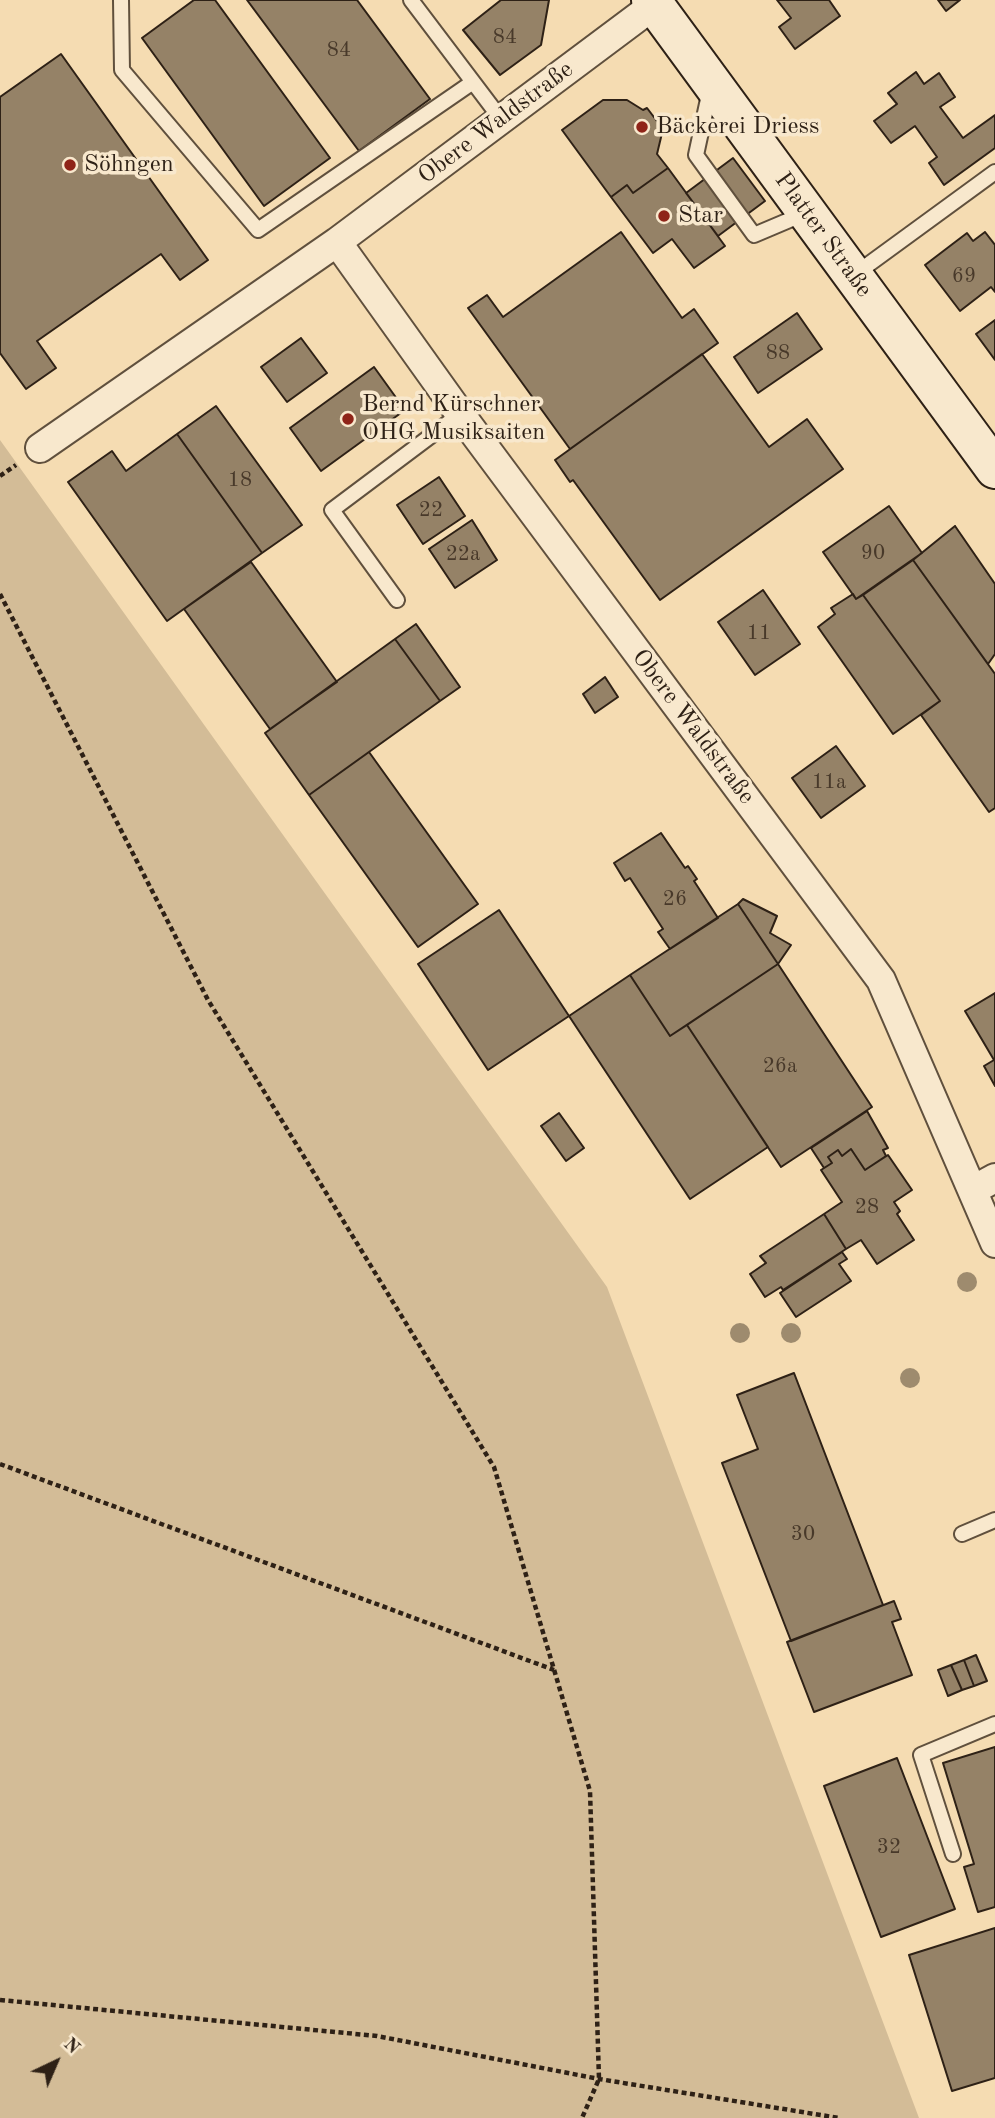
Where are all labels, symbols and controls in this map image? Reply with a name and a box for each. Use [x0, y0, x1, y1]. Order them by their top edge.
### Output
house number: 84 [493, 24, 517, 50]
house number: 84 [327, 37, 351, 63]
street label: Obere Waldstraße [413, 55, 579, 191]
place label: Bäckerei Driess [656, 113, 819, 141]
marker: Bäckerei Driess [634, 119, 650, 135]
place label: Söhngen [84, 151, 174, 179]
marker: Söhngen [62, 157, 78, 173]
street label: Platter Straße [768, 167, 878, 303]
place label: Star [678, 202, 723, 230]
marker: Star [656, 208, 672, 224]
house number: 69 [952, 263, 976, 289]
house number: 88 [766, 340, 790, 366]
place label: Bernd Kürschner OHG Musiksaiten [362, 391, 545, 447]
marker: Bernd Kürschner OHG Musiksaiten [340, 411, 356, 427]
house number: 18 [228, 467, 252, 493]
house number: 22 [419, 497, 443, 523]
house number: 90 [861, 540, 885, 566]
house number: 22a [446, 541, 480, 567]
house number: 11 [747, 620, 771, 646]
street label: Obere Waldstraße [625, 644, 761, 810]
house number: 11a [812, 769, 846, 795]
house number: 26 [663, 886, 687, 912]
house number: 26a [763, 1053, 797, 1079]
house number: 28 [855, 1194, 879, 1220]
house number: 30 [791, 1521, 815, 1547]
house number: 32 [877, 1834, 901, 1860]
north arrow [21, 2027, 91, 2097]
text: N [59, 2035, 83, 2058]

